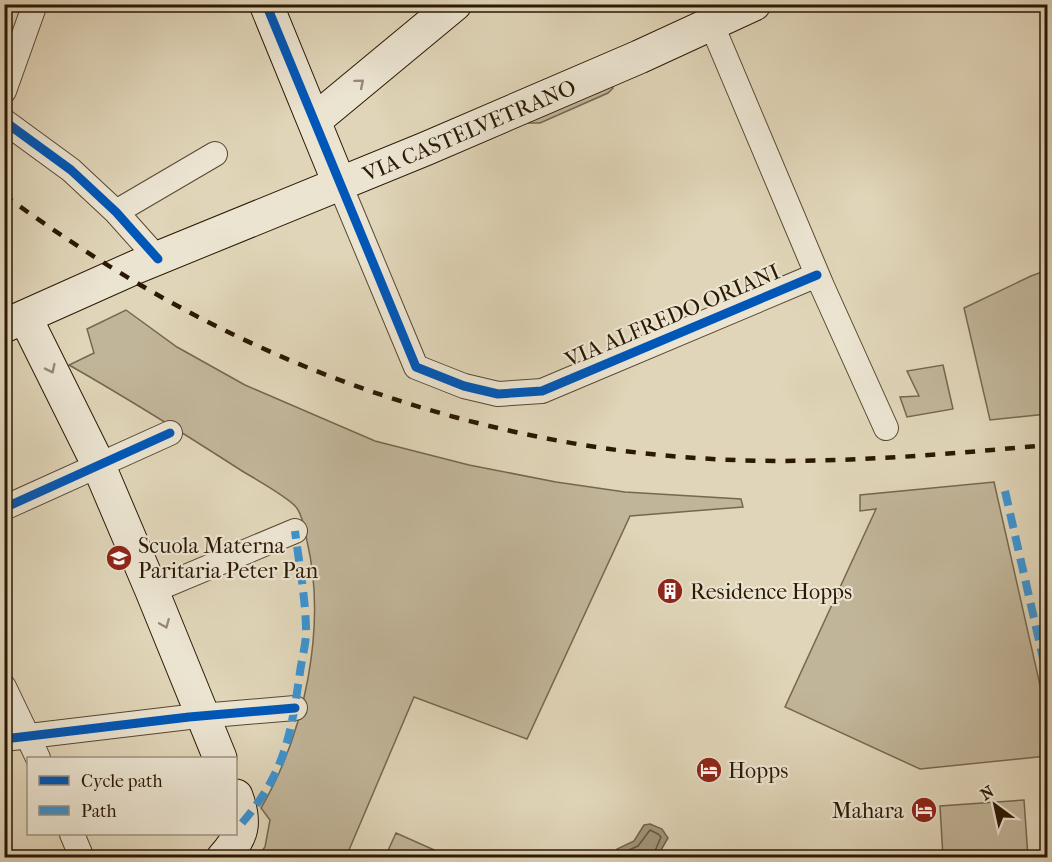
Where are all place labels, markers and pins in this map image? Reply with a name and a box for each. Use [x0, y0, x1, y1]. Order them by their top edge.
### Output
place label: Scuola Materna Paritaria Peter Pan [138, 533, 318, 584]
school or university icon: Scuola Materna Paritaria Peter Pan [104, 543, 134, 573]
building icon: Residence Hopps [655, 576, 685, 606]
place label: Residence Hopps [690, 579, 852, 605]
hotel icon: Hopps [694, 755, 724, 785]
place label: Hopps [728, 758, 788, 784]
hotel icon: Mahara [909, 795, 939, 825]
place label: Mahara [832, 798, 905, 824]

